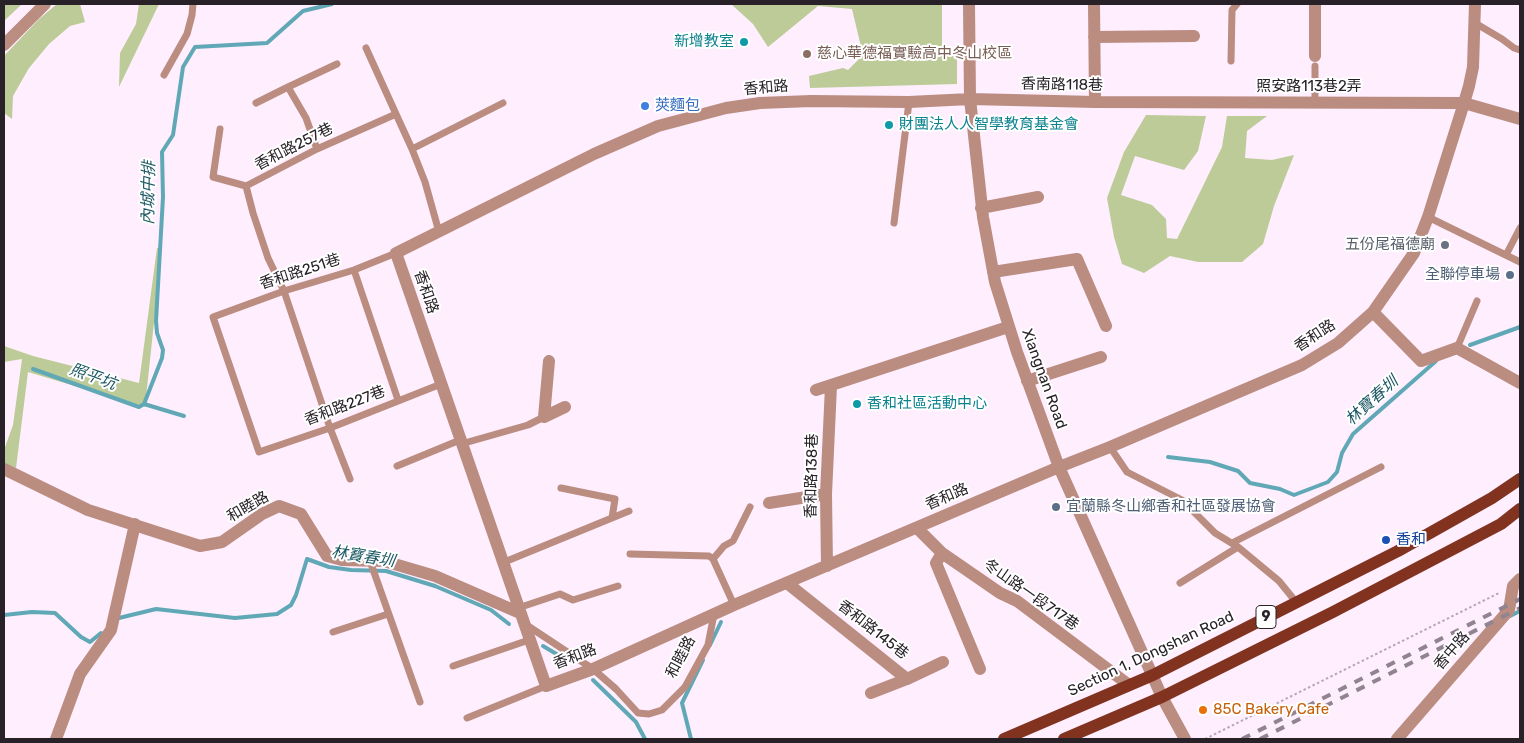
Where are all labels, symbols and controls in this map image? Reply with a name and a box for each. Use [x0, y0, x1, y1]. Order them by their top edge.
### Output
place label: 新增教室 [674, 33, 734, 51]
marker: 新增教室 [738, 36, 750, 48]
place label: 慈心華德福實驗高中冬山校區 [817, 45, 1012, 63]
marker: 慈心華德福實驗高中冬山校區 [801, 48, 813, 60]
street label: 香南路118巷 [1021, 75, 1103, 95]
street label: 香和路 [743, 77, 789, 99]
street label: 照安路113巷2弄 [1256, 78, 1362, 96]
place label: 莢麵包 [655, 97, 700, 115]
marker: 莢麵包 [639, 100, 651, 112]
place label: 財團法人人智學教育基金會 [899, 116, 1079, 134]
marker: 財團法人人智學教育基金會 [883, 119, 895, 131]
street label: 香和路257巷 [252, 120, 336, 174]
water label: 內城中排 [139, 161, 159, 225]
place label: 五份尾福德廟 [1345, 236, 1435, 254]
marker: 五份尾福德廟 [1439, 239, 1451, 251]
street label: 香和路251巷 [257, 250, 343, 294]
place label: 全聯停車場 [1425, 266, 1500, 284]
street label: 香和路 [410, 268, 442, 316]
marker: 全聯停車場 [1504, 269, 1516, 281]
street label: 香和路 [1291, 316, 1339, 356]
street label: Xiangnan Road [1018, 327, 1070, 431]
water label: 照平坑 [67, 360, 119, 394]
water label: 林寶春圳 [1342, 372, 1402, 430]
street label: 香和路227巷 [302, 382, 388, 430]
place label: 香和社區活動中心 [867, 395, 987, 413]
marker: 香和社區活動中心 [851, 398, 863, 410]
street label: 香和路138巷 [802, 433, 822, 519]
street label: 香和路 [923, 480, 971, 514]
street label: 和睦路 [224, 488, 272, 526]
place label: 宜蘭縣冬山鄉香和社區發展協會 [1066, 498, 1276, 516]
marker: 宜蘭縣冬山鄉香和社區發展協會 [1050, 501, 1062, 513]
place label: 香和 [1396, 531, 1426, 549]
marker: 香和 [1380, 534, 1392, 546]
water label: 林寶春圳 [330, 543, 396, 571]
street label: 冬山路一段717巷 [980, 556, 1082, 634]
street label: 香和路145巷 [834, 597, 912, 663]
road number: 9 [1256, 606, 1276, 628]
street label: Section 1, Dongshan Road [1065, 608, 1237, 700]
street label: 香中路 [1430, 628, 1474, 674]
street label: 和睦路 [662, 633, 700, 681]
street label: 香和路 [551, 641, 599, 673]
place label: 85C Bakery Cafe [1213, 701, 1329, 719]
marker: 85C Bakery Cafe [1197, 704, 1209, 716]

